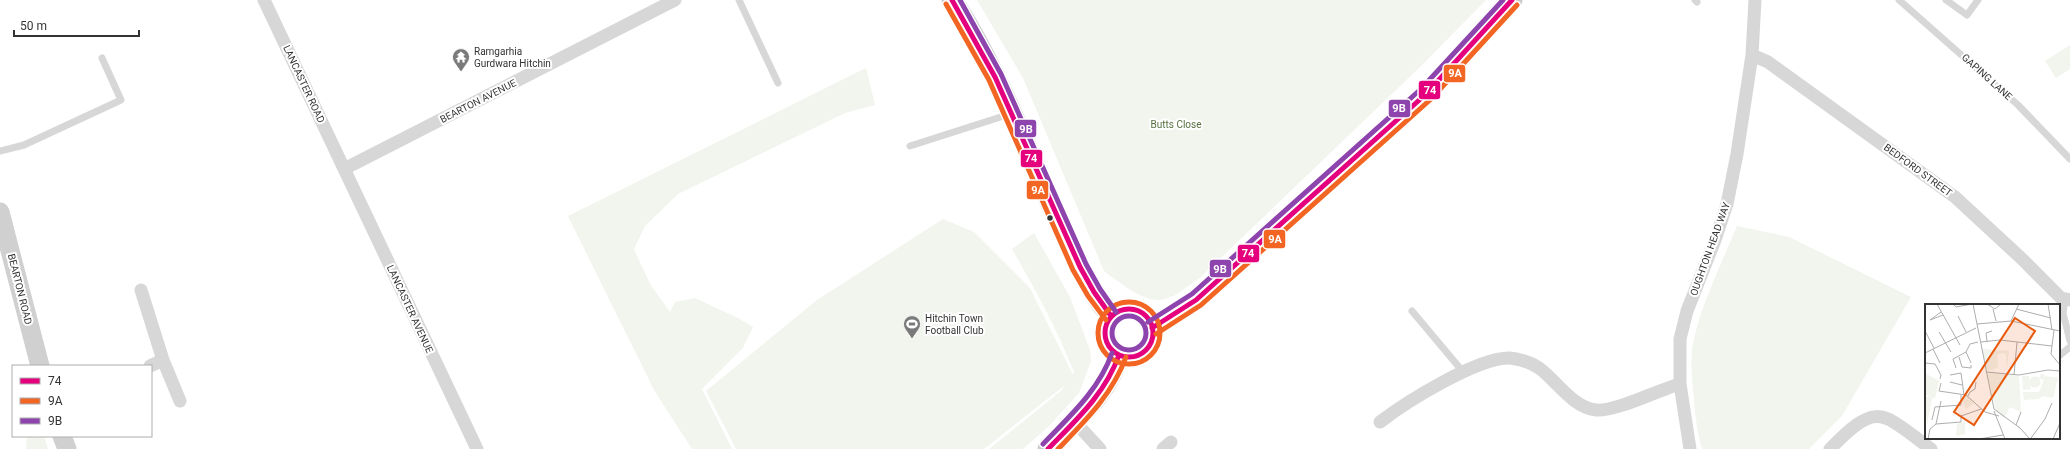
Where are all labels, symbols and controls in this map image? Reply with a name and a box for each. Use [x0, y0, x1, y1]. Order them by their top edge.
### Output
scale bar [14, 12, 139, 38]
text: 50 m [20, 19, 47, 33]
street label: LANCASTER ROAD [281, 43, 327, 125]
place label: Ramgarhia Gurdwara Hitchin [474, 46, 551, 69]
temple icon: Ramgarhia Gurdwara Hitchin [451, 47, 471, 72]
street label: GAPING LANE [1960, 52, 2015, 103]
line badge: 9A [1443, 64, 1466, 83]
text: 9A [1448, 67, 1462, 80]
street label: BEARTON AVENUE [438, 77, 518, 125]
line badge: 74 [1418, 80, 1441, 100]
text: 74 [1424, 84, 1437, 97]
line badge: 9B [1388, 99, 1411, 118]
text: 9B [1392, 102, 1406, 115]
line badge: 9B [1014, 119, 1037, 138]
park label: Butts Close [1150, 119, 1202, 130]
text: 9B [1019, 123, 1033, 136]
street label: BEDFORD STREET [1882, 142, 1954, 198]
line badge: 74 [1020, 149, 1043, 168]
text: 74 [1025, 152, 1038, 165]
line badge: 9A [1026, 180, 1049, 200]
text: 9A [1031, 184, 1045, 197]
street label: OUGHTON HEAD WAY [1688, 201, 1732, 297]
unlabelled marker [1045, 213, 1055, 223]
line badge: 9A [1263, 229, 1286, 249]
text: 9A [1268, 233, 1282, 246]
line badge: 74 [1237, 244, 1260, 263]
text: 74 [1242, 247, 1255, 260]
street label: BEARTON ROAD [6, 252, 34, 326]
line badge: 9B [1209, 259, 1232, 278]
street label: LANCASTER AVENUE [385, 263, 435, 355]
text: 9B [1213, 263, 1227, 276]
inset map [1925, 304, 2060, 439]
place label: Hitchin Town Football Club [925, 313, 984, 336]
sports icon: Hitchin Town Football Club [902, 314, 922, 339]
legend [12, 365, 152, 437]
text: 74 [48, 374, 62, 388]
text: 9A [48, 394, 63, 408]
text: 9B [48, 414, 62, 428]

